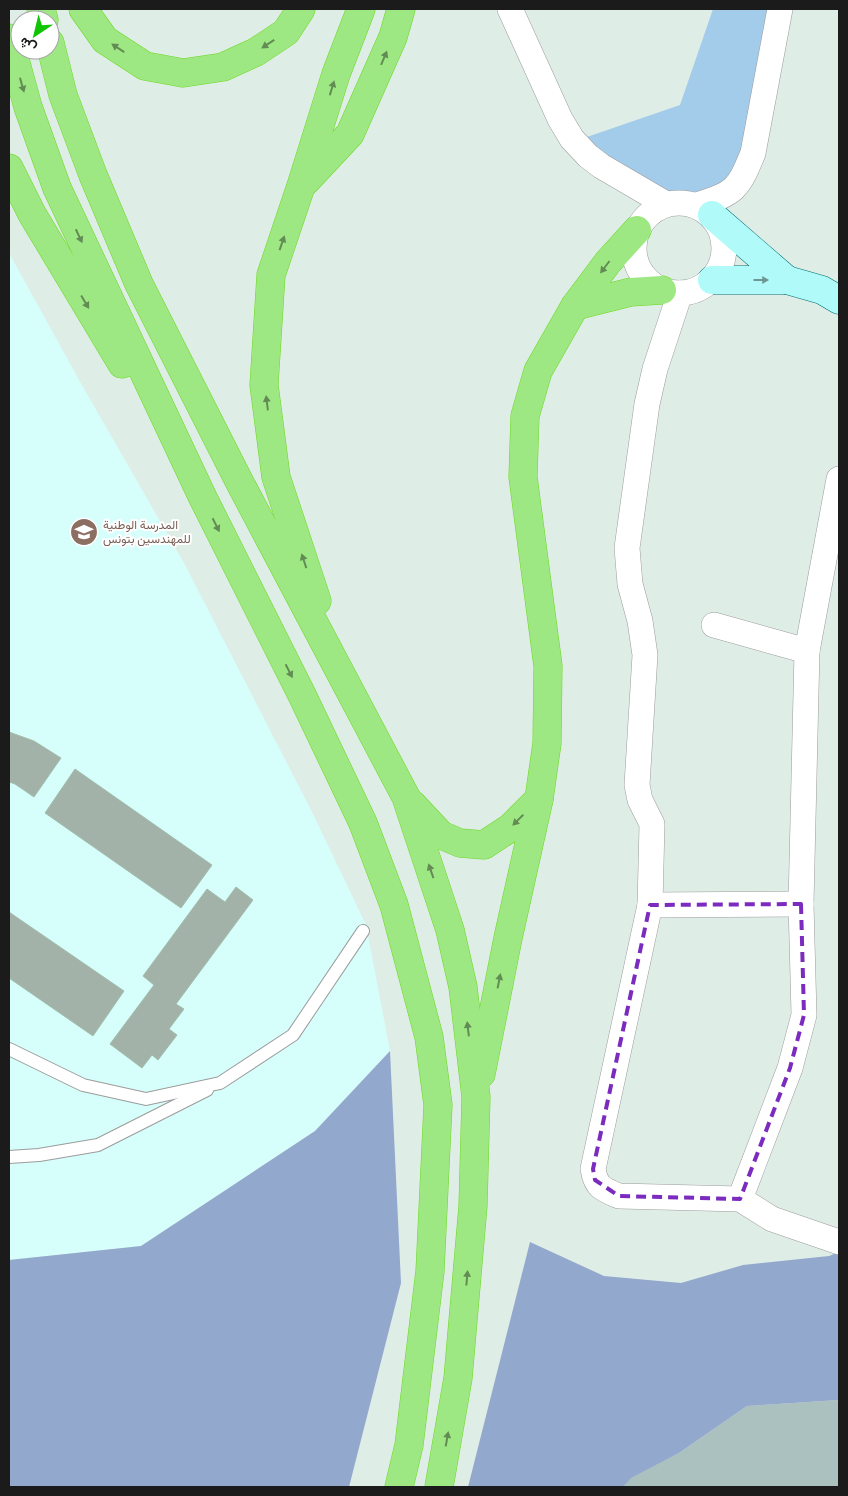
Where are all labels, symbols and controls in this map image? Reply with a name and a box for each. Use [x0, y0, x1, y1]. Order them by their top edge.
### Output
north arrow [10, 10, 60, 60]
text: ش [15, 33, 40, 58]
one-way arrow [262, 39, 275, 49]
one-way arrow [111, 44, 125, 53]
one-way arrow [380, 51, 388, 65]
one-way arrow [18, 77, 26, 92]
one-way arrow [328, 81, 336, 96]
one-way arrow [76, 229, 84, 243]
one-way arrow [278, 235, 286, 250]
one-way arrow [600, 260, 610, 274]
one-way arrow [753, 276, 769, 284]
one-way arrow [80, 295, 89, 308]
one-way arrow [262, 395, 270, 411]
school or university icon: المدرسة الوطنية للمهندسين بتونس [69, 517, 99, 547]
place label: المدرسة الوطنية للمهندسين بتونس [103, 517, 191, 547]
one-way arrow [212, 518, 221, 533]
one-way arrow [300, 553, 308, 568]
one-way arrow [285, 663, 294, 678]
one-way arrow [512, 814, 524, 826]
one-way arrow [426, 864, 434, 879]
one-way arrow [496, 972, 504, 988]
one-way arrow [464, 1021, 472, 1037]
one-way arrow [463, 1270, 471, 1286]
one-way arrow [444, 1431, 452, 1447]

